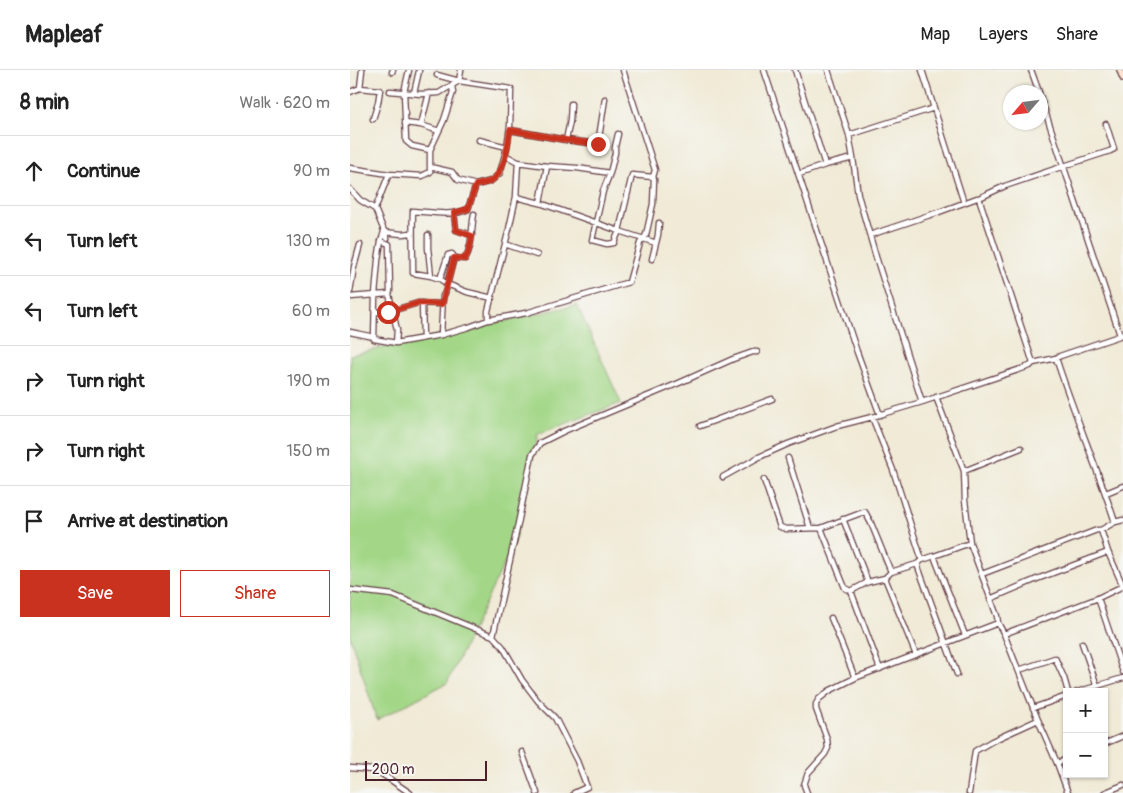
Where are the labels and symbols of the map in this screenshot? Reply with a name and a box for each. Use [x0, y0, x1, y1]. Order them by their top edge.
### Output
north arrow [1003, 85, 1048, 130]
route end [587, 133, 610, 156]
route start [377, 301, 400, 324]
scale bar [365, 758, 488, 781]

